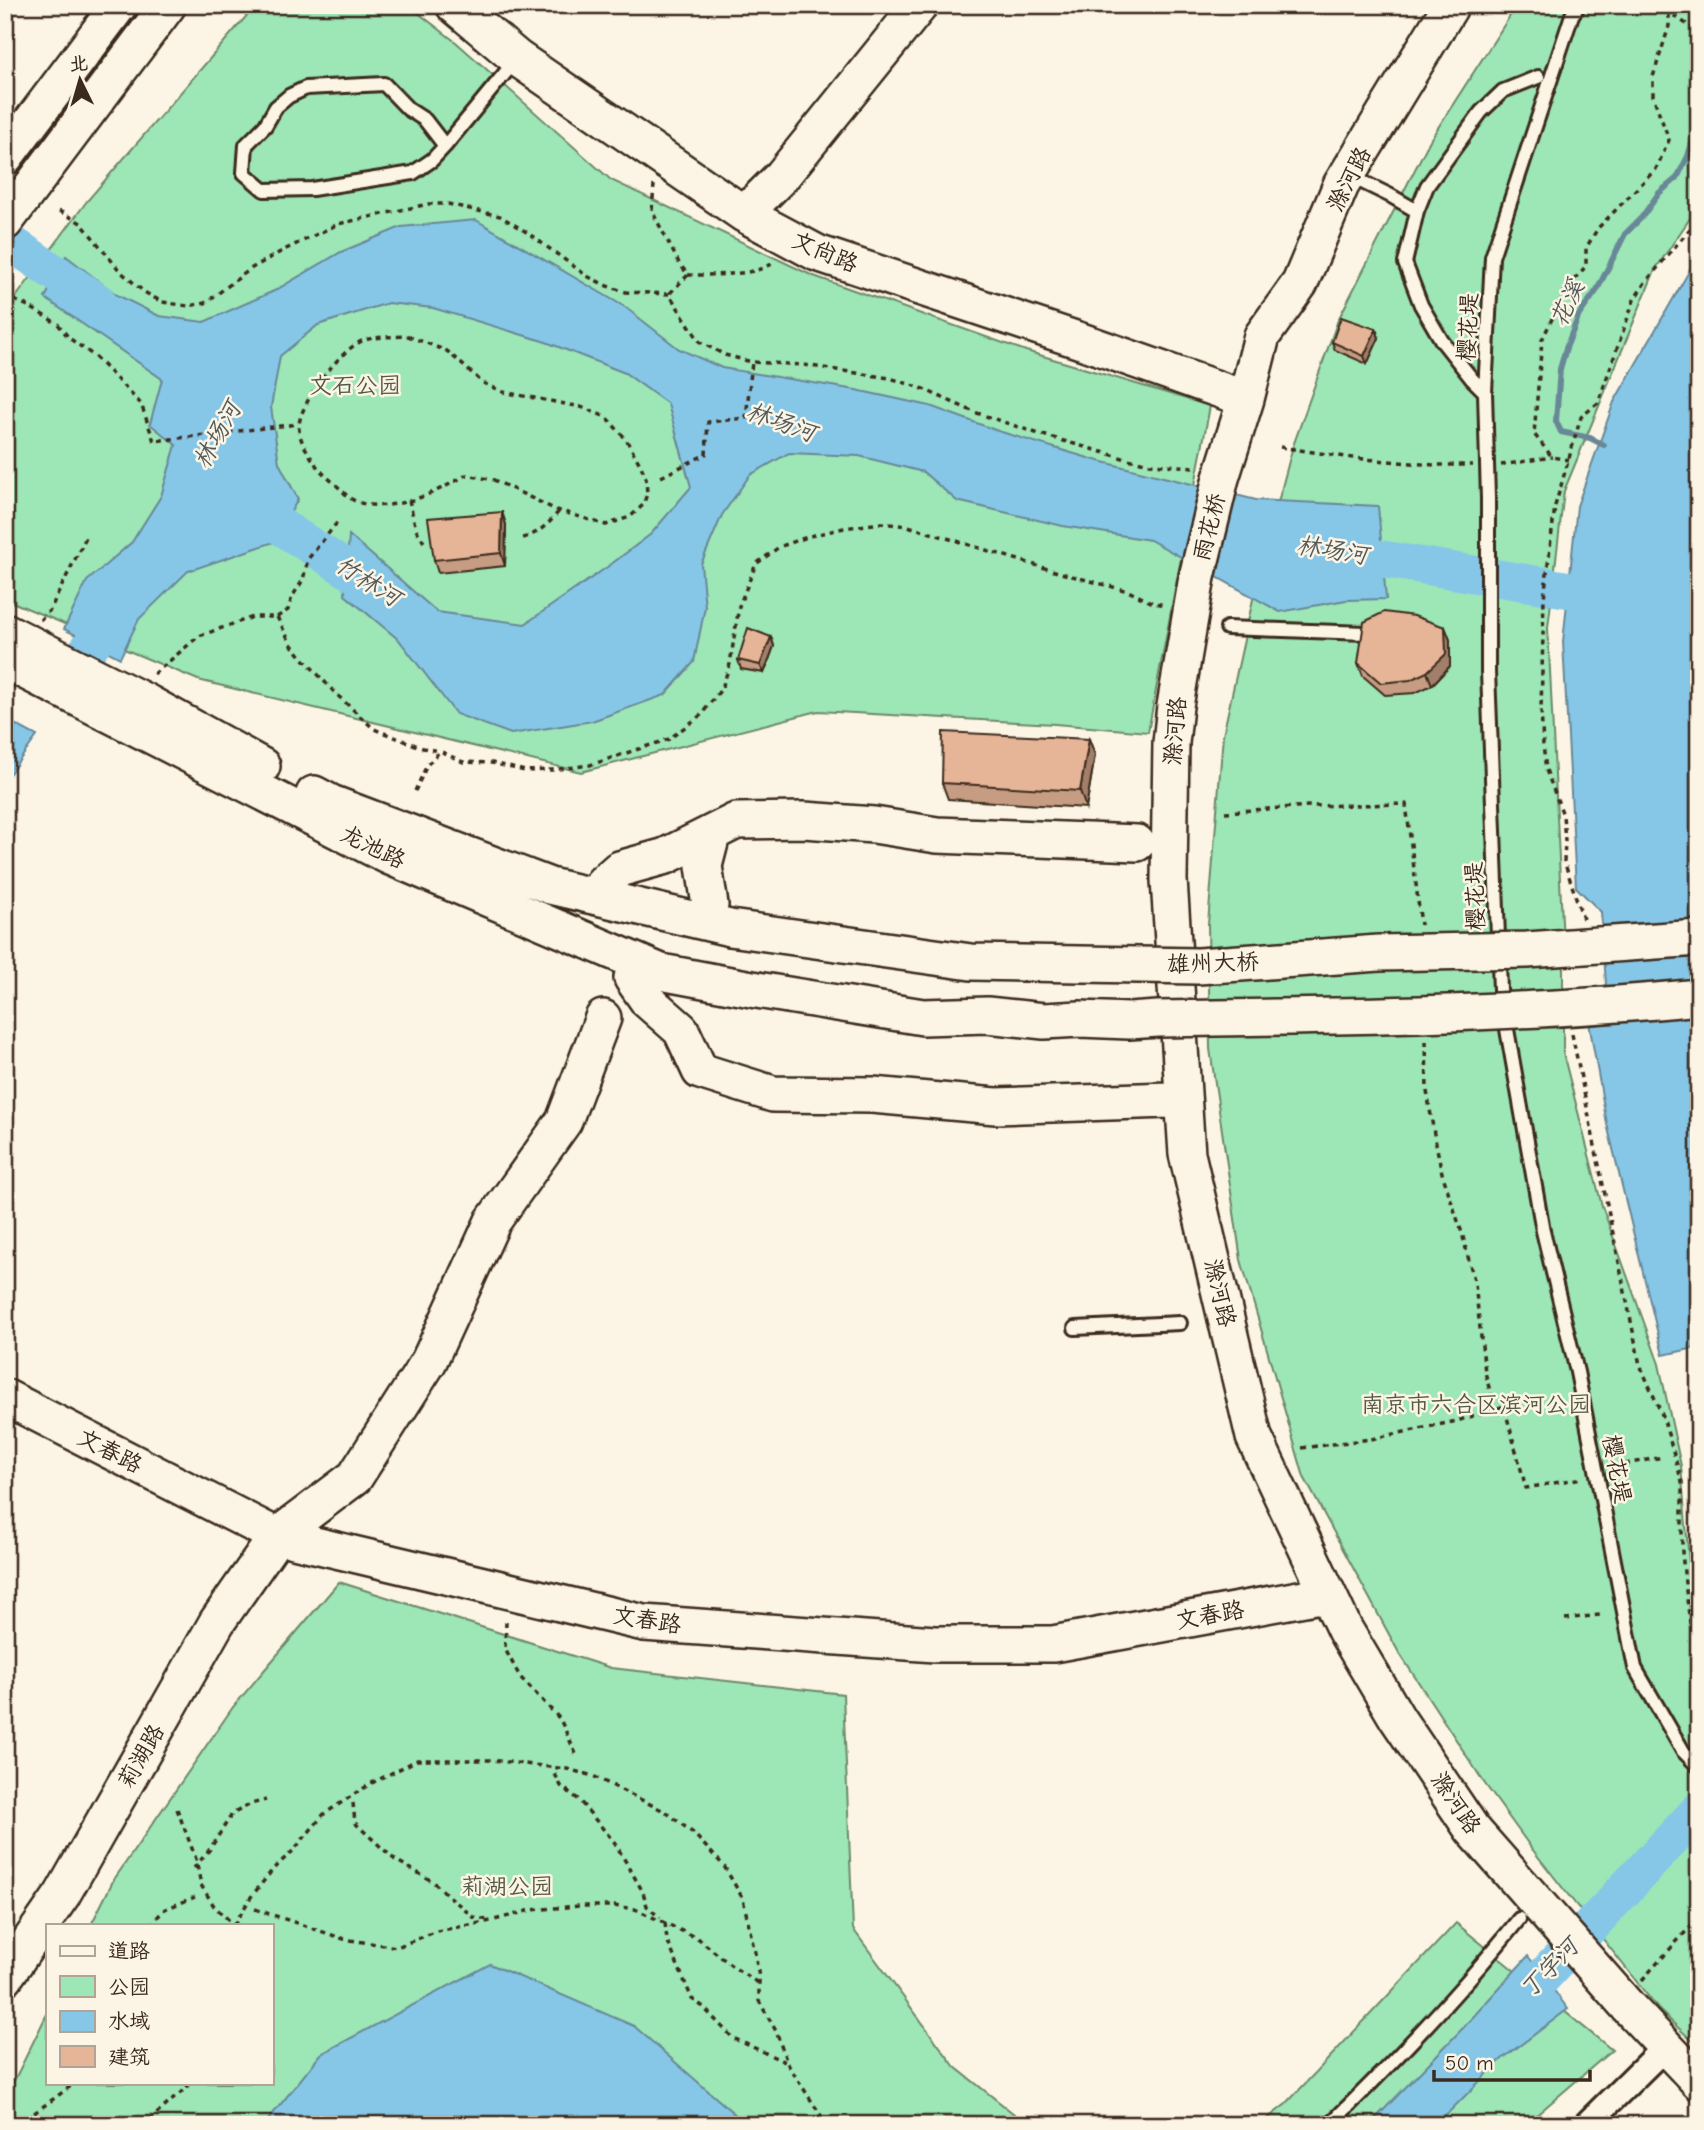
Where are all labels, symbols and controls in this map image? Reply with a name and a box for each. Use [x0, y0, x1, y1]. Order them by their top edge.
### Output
north arrow [46, 46, 116, 116]
text: 北 [68, 52, 89, 76]
street label: 滁河路 [1321, 142, 1377, 216]
street label: 文尚路 [788, 226, 862, 278]
water label: 花溪 [1544, 274, 1591, 331]
street label: 樱花堤 [1453, 292, 1483, 362]
park label: 文石公园 [309, 372, 401, 399]
water label: 林场河 [187, 393, 249, 473]
water label: 林场河 [742, 397, 823, 449]
street label: 雨花桥 [1188, 490, 1230, 564]
water label: 林场河 [1294, 531, 1374, 570]
water label: 竹林河 [330, 550, 409, 614]
street label: 滁河路 [1159, 695, 1191, 767]
street label: 龙池路 [336, 820, 410, 874]
street label: 樱花堤 [1460, 861, 1490, 931]
street label: 雄州大桥 [1167, 948, 1259, 978]
street label: 滁河路 [1199, 1256, 1241, 1330]
park label: 南京市六合区滨河公园 [1361, 1391, 1591, 1418]
street label: 文春路 [73, 1423, 147, 1479]
street label: 樱花堤 [1597, 1433, 1637, 1505]
street label: 文春路 [1174, 1596, 1246, 1634]
street label: 文春路 [611, 1601, 683, 1639]
street label: 莉湖路 [112, 1719, 170, 1793]
street label: 滁河路 [1426, 1767, 1486, 1839]
park label: 莉湖公园 [461, 1873, 553, 1900]
legend [46, 1924, 273, 2084]
water label: 丁字河 [1514, 1930, 1587, 2004]
text: 道路 [108, 1939, 150, 1963]
text: 公园 [108, 1975, 150, 1999]
text: 水域 [108, 2009, 150, 2033]
scale bar [1434, 2039, 1590, 2083]
text: 建筑 [108, 2045, 150, 2069]
text: 50 m [1445, 2051, 1494, 2075]

